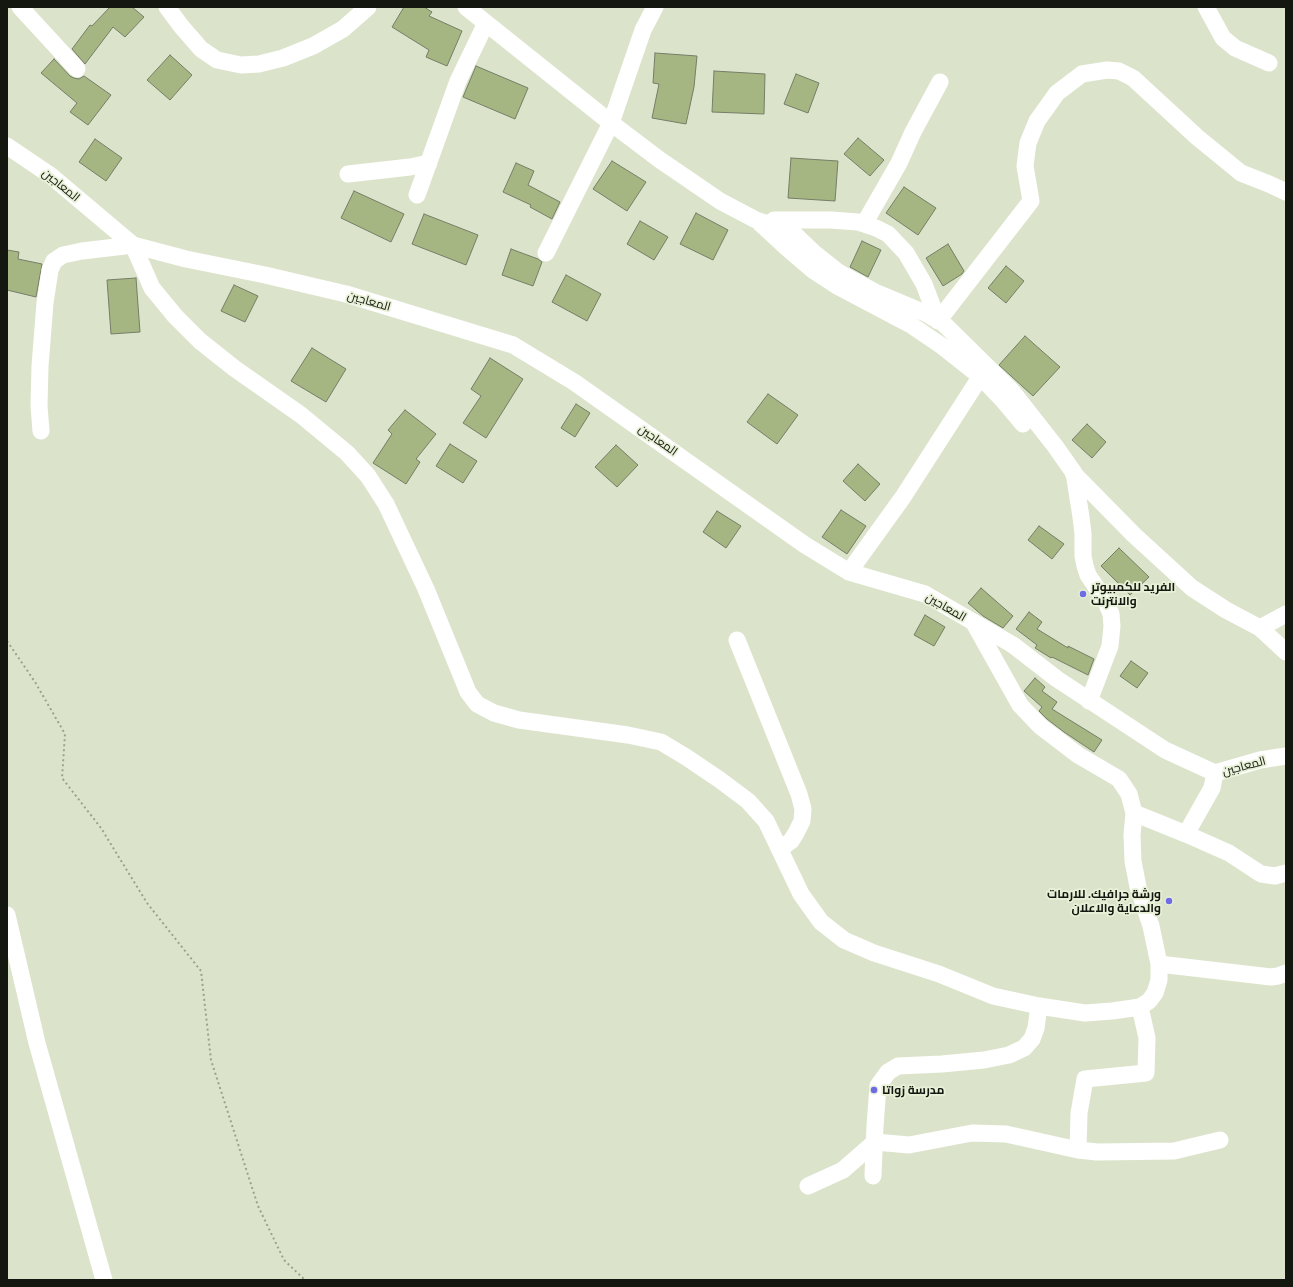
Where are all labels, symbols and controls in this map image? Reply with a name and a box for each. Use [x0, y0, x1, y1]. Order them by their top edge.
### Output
street label: المعاجين [39, 165, 83, 205]
street label: المعاجين [346, 288, 392, 314]
street label: المعاجين [636, 421, 680, 459]
place label: الفريد للكمبيوتر والانترنت [1091, 580, 1175, 608]
marker: الفريد للكمبيوتر والانترنت [1078, 589, 1088, 599]
street label: المعاجين [923, 590, 969, 624]
street label: المعاجين [1221, 753, 1267, 779]
place label: ورشة جرافيك. للارمات والدعاية والاعلان [1047, 887, 1161, 915]
marker: ورشة جرافيك. للارمات والدعاية والاعلان [1164, 896, 1174, 906]
place label: مدرسة زواتا [882, 1083, 944, 1097]
marker: مدرسة زواتا [869, 1085, 879, 1095]

